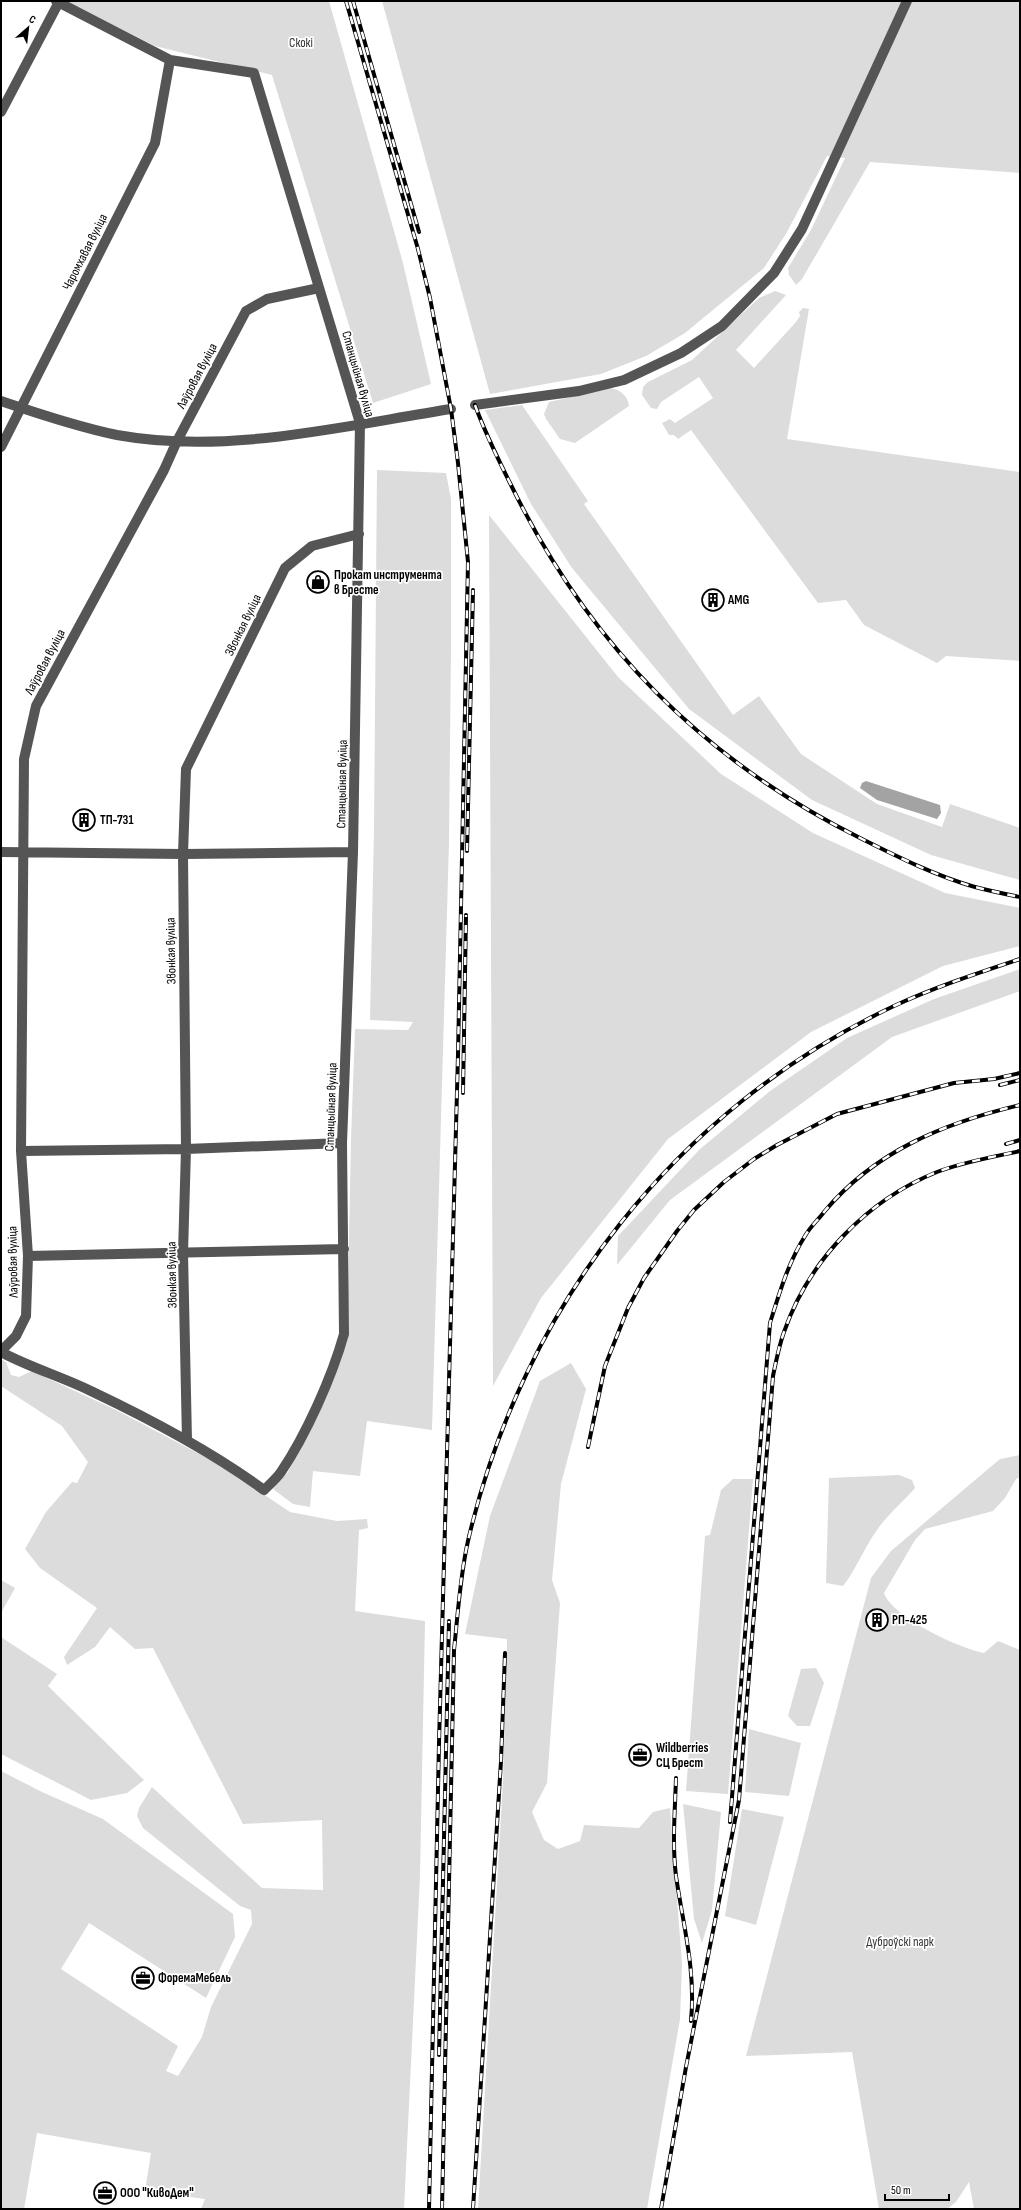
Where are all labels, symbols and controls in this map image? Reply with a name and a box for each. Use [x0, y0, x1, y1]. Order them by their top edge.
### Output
north arrow [8, 8, 48, 48]
text: С [27, 13, 38, 27]
park label: Скокі [289, 35, 313, 51]
street label: Чаромхавая вуліца [59, 211, 111, 293]
street label: Станцыйная вуліца [338, 329, 378, 419]
street label: Лаўровая вуліца [173, 341, 221, 412]
place label: Прокат инструмента в Бресте [334, 567, 442, 598]
shop icon: Прокат инструмента в Бресте [305, 569, 331, 595]
building icon: AMG [700, 587, 726, 613]
street label: Звонкая вуліца [221, 591, 265, 659]
place label: AMG [727, 592, 749, 608]
street label: Лаўровая вуліца [21, 627, 69, 698]
street label: Станцыйная вуліца [333, 739, 351, 829]
building icon: ТП-731 [71, 807, 97, 833]
place label: ТП-731 [100, 812, 134, 828]
street label: Звонкая вуліца [162, 917, 180, 985]
street label: Станцыйная вуліца [321, 1062, 341, 1152]
street label: Лаўровая вуліца [4, 1226, 22, 1299]
street label: Звонкая вуліца [163, 1241, 181, 1309]
building icon: РП-425 [864, 1607, 890, 1633]
place label: РП-425 [892, 1612, 928, 1628]
place label: Wildberries СЦ Брест [656, 1740, 708, 1771]
office icon: Wildberries СЦ Брест [627, 1742, 653, 1768]
park label: Дуброўскі парк [866, 1934, 934, 1950]
office icon: ФоремаМебель [130, 1965, 156, 1991]
place label: ФоремаМебель [158, 1970, 232, 1986]
scale bar [885, 2176, 949, 2202]
office icon: ООО "КивоДем" [92, 2180, 118, 2206]
text: 50 m [891, 2183, 911, 2198]
place label: ООО "КивоДем" [120, 2185, 194, 2201]

